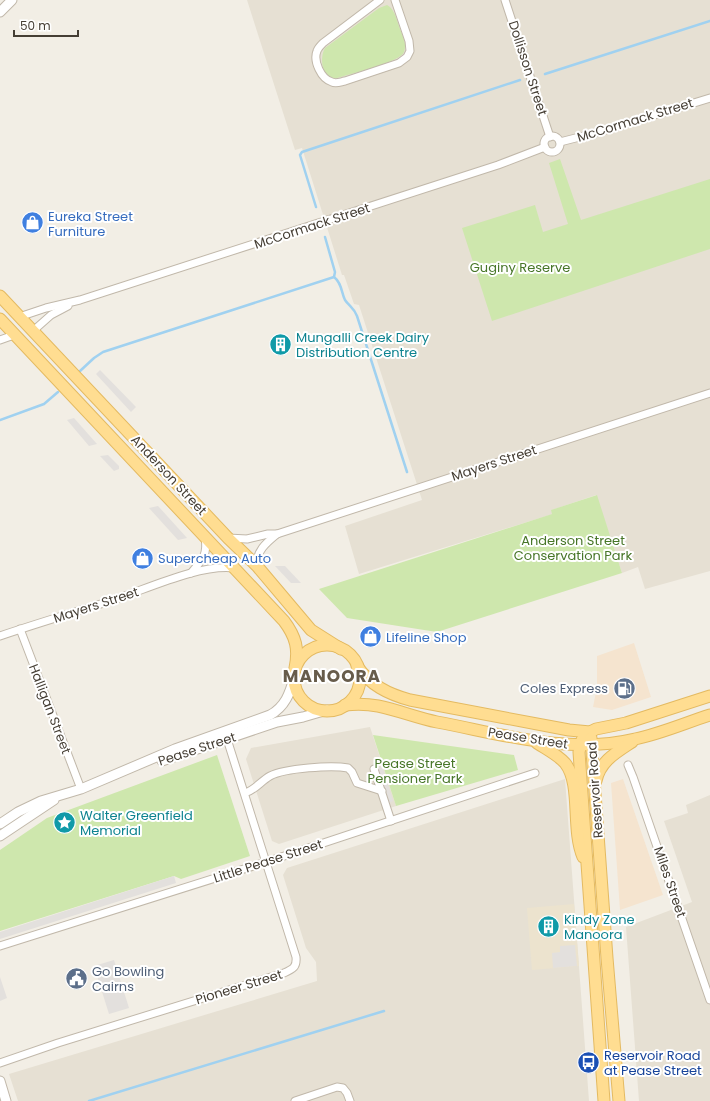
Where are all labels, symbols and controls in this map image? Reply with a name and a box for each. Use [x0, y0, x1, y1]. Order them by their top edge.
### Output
scale bar [14, 12, 78, 38]
text: 50 m [20, 17, 51, 34]
street label: Dollisson Street [504, 18, 552, 118]
street label: McCormack Street [575, 93, 696, 147]
street label: McCormack Street [252, 198, 373, 254]
place label: Eureka Street Furniture [48, 207, 133, 241]
shop icon: Eureka Street Furniture [20, 210, 46, 236]
park label: Guginy Reserve [470, 258, 570, 277]
place label: Mungalli Creek Dairy Distribution Centre [296, 328, 430, 362]
building icon: Mungalli Creek Dairy Distribution Centre [267, 331, 293, 357]
street label: Anderson Street [127, 431, 212, 520]
street label: Mayers Street [449, 440, 539, 486]
park label: Anderson Street Conservation Park [514, 531, 632, 565]
shop icon: Supercheap Auto [129, 545, 155, 571]
place label: Supercheap Auto [158, 549, 271, 568]
street label: Mayers Street [51, 582, 141, 628]
shop icon: Lifeline Shop [357, 624, 383, 650]
place label: Lifeline Shop [386, 628, 467, 647]
street label: Halligan Street [24, 661, 76, 757]
district label: MANOORA [283, 664, 381, 688]
fuel station icon: Coles Express [611, 675, 637, 701]
place label: Coles Express [520, 679, 608, 698]
street label: Pease Street [487, 722, 570, 754]
street label: Pease Street [156, 727, 239, 771]
street label: Reservoir Road [582, 741, 608, 839]
park label: Pease Street Pensioner Park [368, 754, 463, 788]
place label: Walter Greenfield Memorial [80, 806, 193, 840]
place icon: Walter Greenfield Memorial [52, 809, 78, 835]
street label: Little Pease Street [211, 834, 325, 888]
street label: Miles Street [649, 844, 691, 920]
place label: Kindy Zone Manoora [564, 910, 635, 944]
building icon: Kindy Zone Manoora [535, 913, 561, 939]
place label: Go Bowling Cairns [92, 962, 164, 996]
public building icon: Go Bowling Cairns [63, 965, 89, 991]
street label: Pioneer Street [193, 965, 285, 1009]
place label: Reservoir Road at Pease Street [604, 1046, 702, 1080]
bus stop icon: Reservoir Road at Pease Street [576, 1049, 602, 1075]

